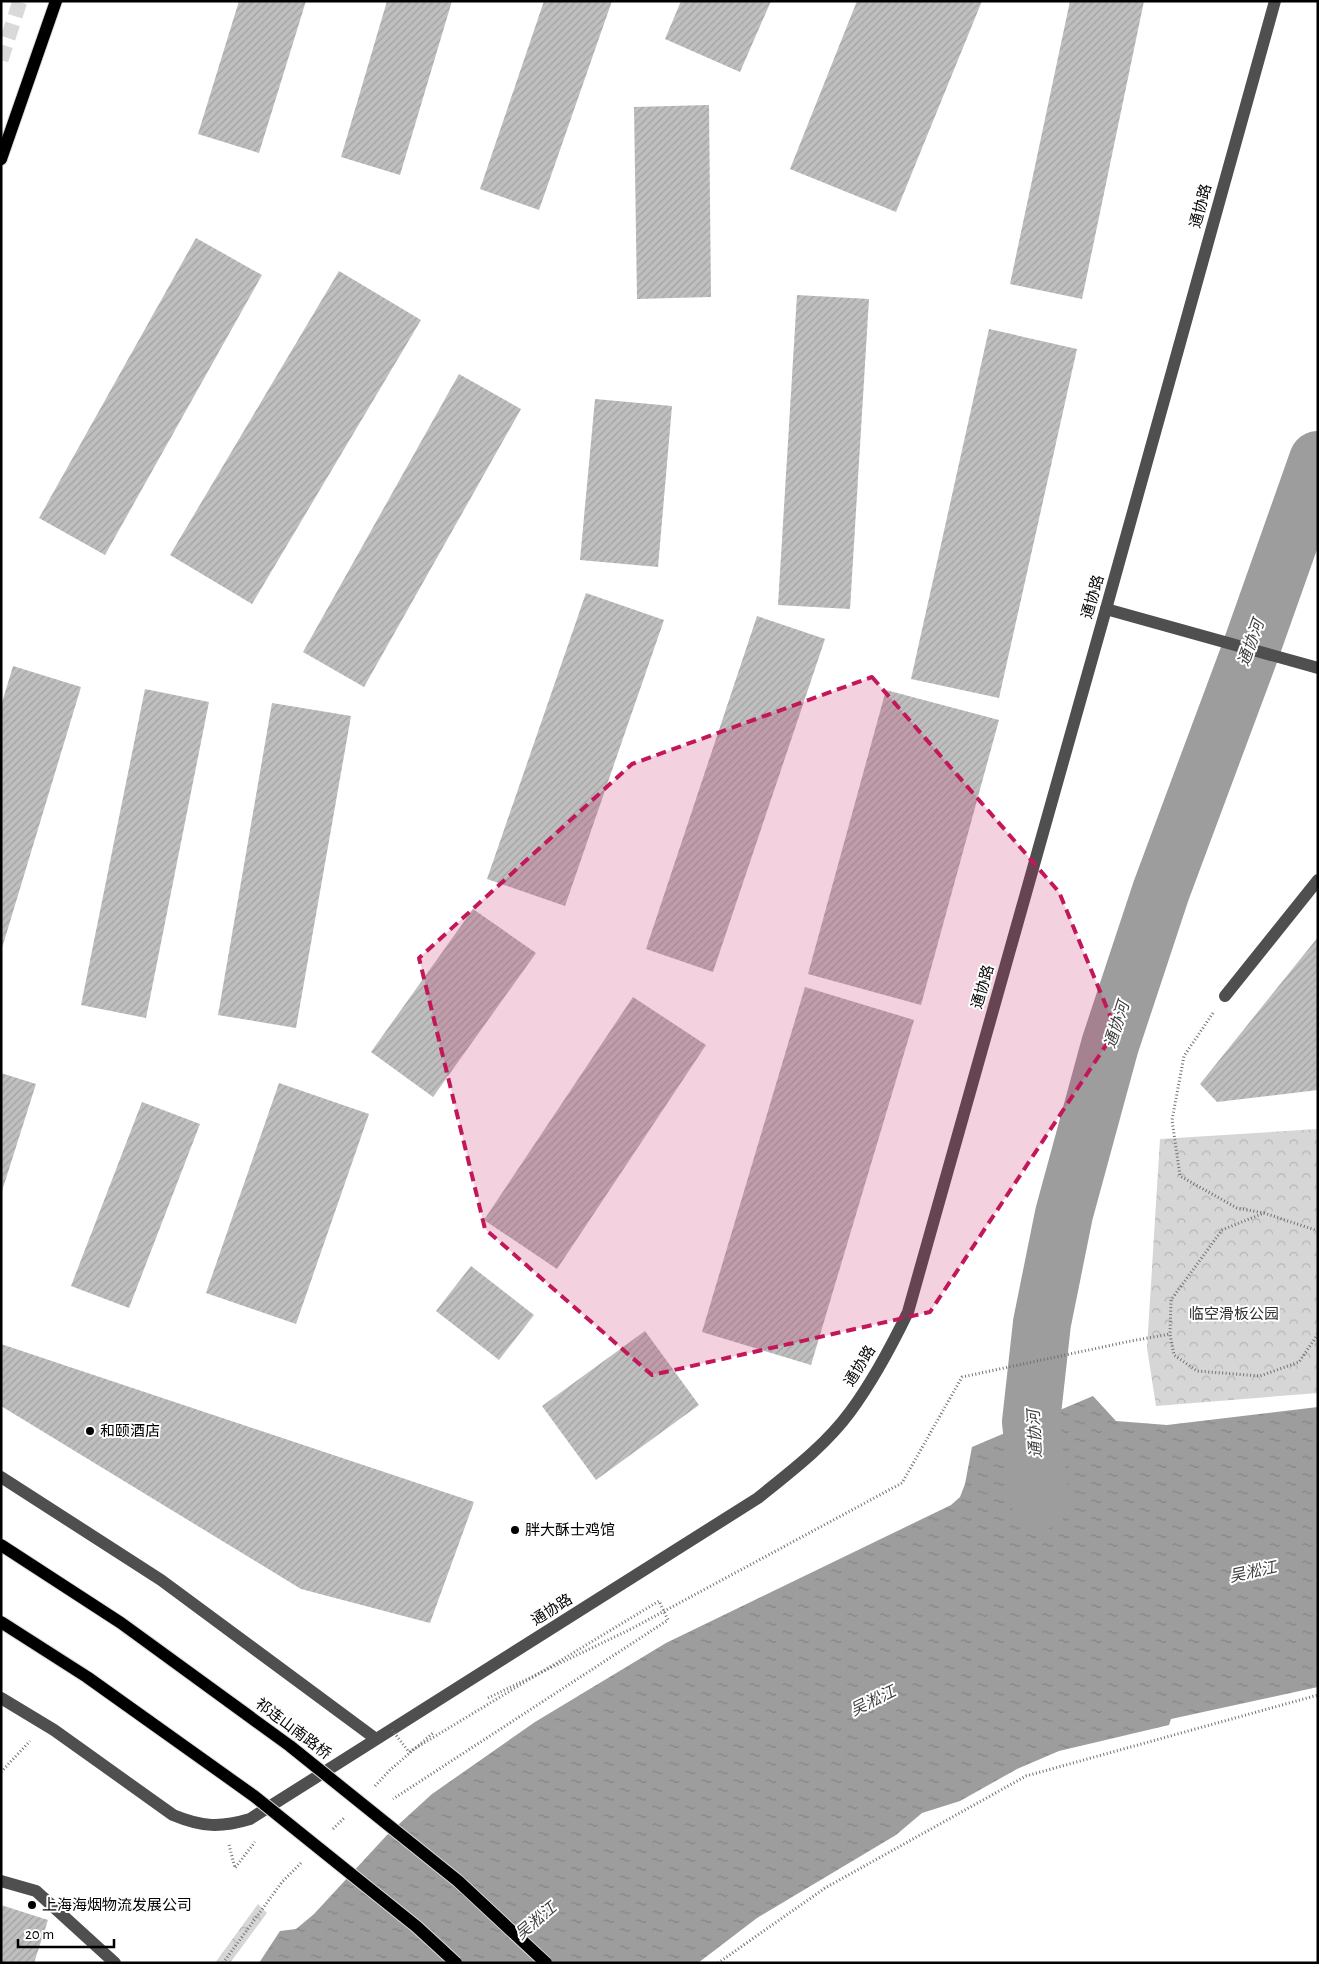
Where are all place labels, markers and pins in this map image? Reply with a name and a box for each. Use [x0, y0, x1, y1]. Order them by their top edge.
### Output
place label: 和颐酒店 [100, 1423, 160, 1439]
marker: 和颐酒店 [84, 1425, 96, 1437]
place label: 胖大酥士鸡馆 [525, 1522, 615, 1538]
marker: 胖大酥士鸡馆 [509, 1524, 521, 1536]
place label: 上海海烟物流发展公司 [42, 1897, 192, 1913]
marker: 上海海烟物流发展公司 [26, 1899, 38, 1911]

